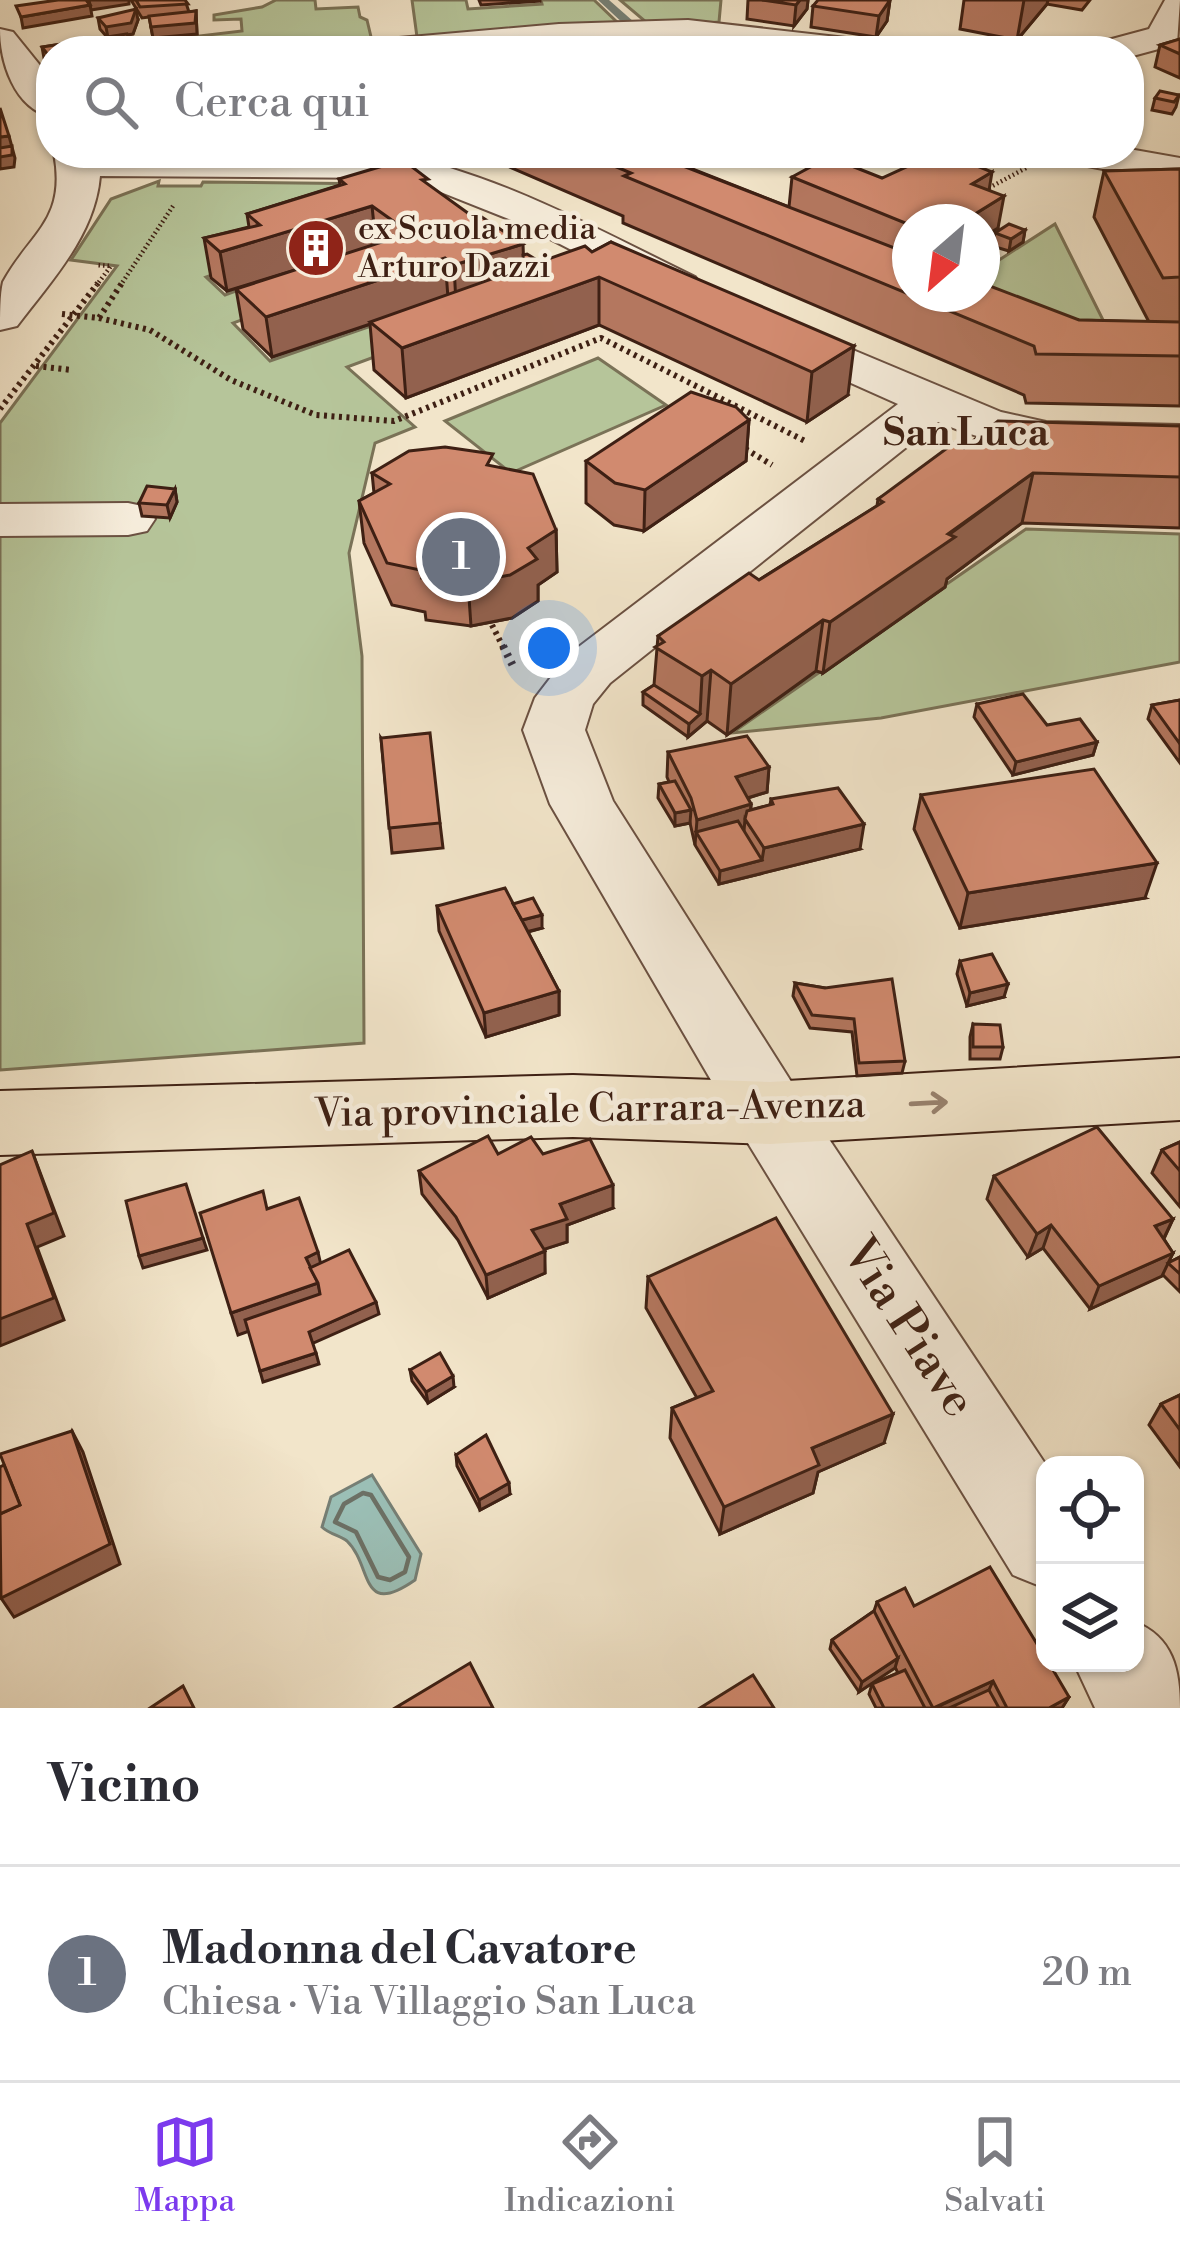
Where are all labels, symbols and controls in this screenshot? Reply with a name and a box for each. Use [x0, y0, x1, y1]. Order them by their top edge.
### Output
search box [36, 36, 1144, 168]
icon: search [78, 69, 144, 135]
text: Cerca qui [174, 74, 370, 131]
north arrow [892, 204, 1000, 312]
place label: ex Scuola media Arturo Dazzi [357, 209, 596, 288]
building icon: ex Scuola media Arturo Dazzi [285, 217, 347, 279]
district label: San Luca [883, 409, 1050, 458]
pin: 1 [422, 512, 500, 602]
your location [519, 618, 579, 678]
street label: Via provinciale Carrara-Avenza [313, 1081, 866, 1139]
one-way arrow [909, 1091, 948, 1114]
street label: Via Piave [827, 1226, 988, 1429]
map controls [1036, 1456, 1144, 1672]
button: locate [1036, 1456, 1144, 1564]
button: layers [1036, 1564, 1144, 1672]
text: Vicino [48, 1754, 201, 1818]
text: Madonna del Cavatore [162, 1921, 637, 1978]
text: 1 [78, 1949, 96, 1998]
text: 20 m [1042, 1949, 1132, 1998]
text: Chiesa · Via Villaggio San Luca [162, 1978, 696, 2027]
tab: Mappa [135, 2109, 235, 2222]
tab: Indicazioni [504, 2109, 675, 2222]
tab: Salvati [944, 2109, 1045, 2222]

